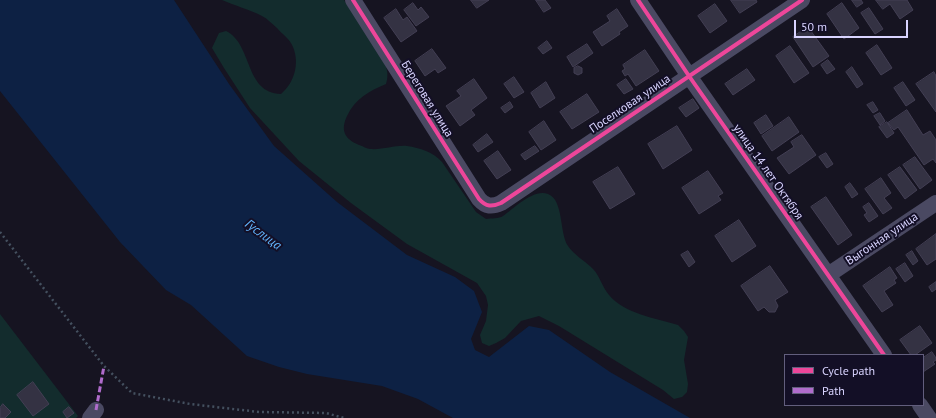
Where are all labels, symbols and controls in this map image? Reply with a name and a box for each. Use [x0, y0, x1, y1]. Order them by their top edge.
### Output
scale bar [796, 12, 910, 38]
text: 50 m [801, 19, 827, 34]
street label: Береговая улица [398, 58, 456, 140]
street label: Поселковая улица [587, 72, 673, 136]
street label: улица 14 лет Октября [730, 122, 806, 222]
street label: Выгонная улица [843, 210, 921, 268]
water label: Гуслица [242, 217, 284, 253]
legend [784, 354, 924, 406]
text: Cycle path [822, 363, 875, 378]
text: Path [822, 383, 845, 398]

